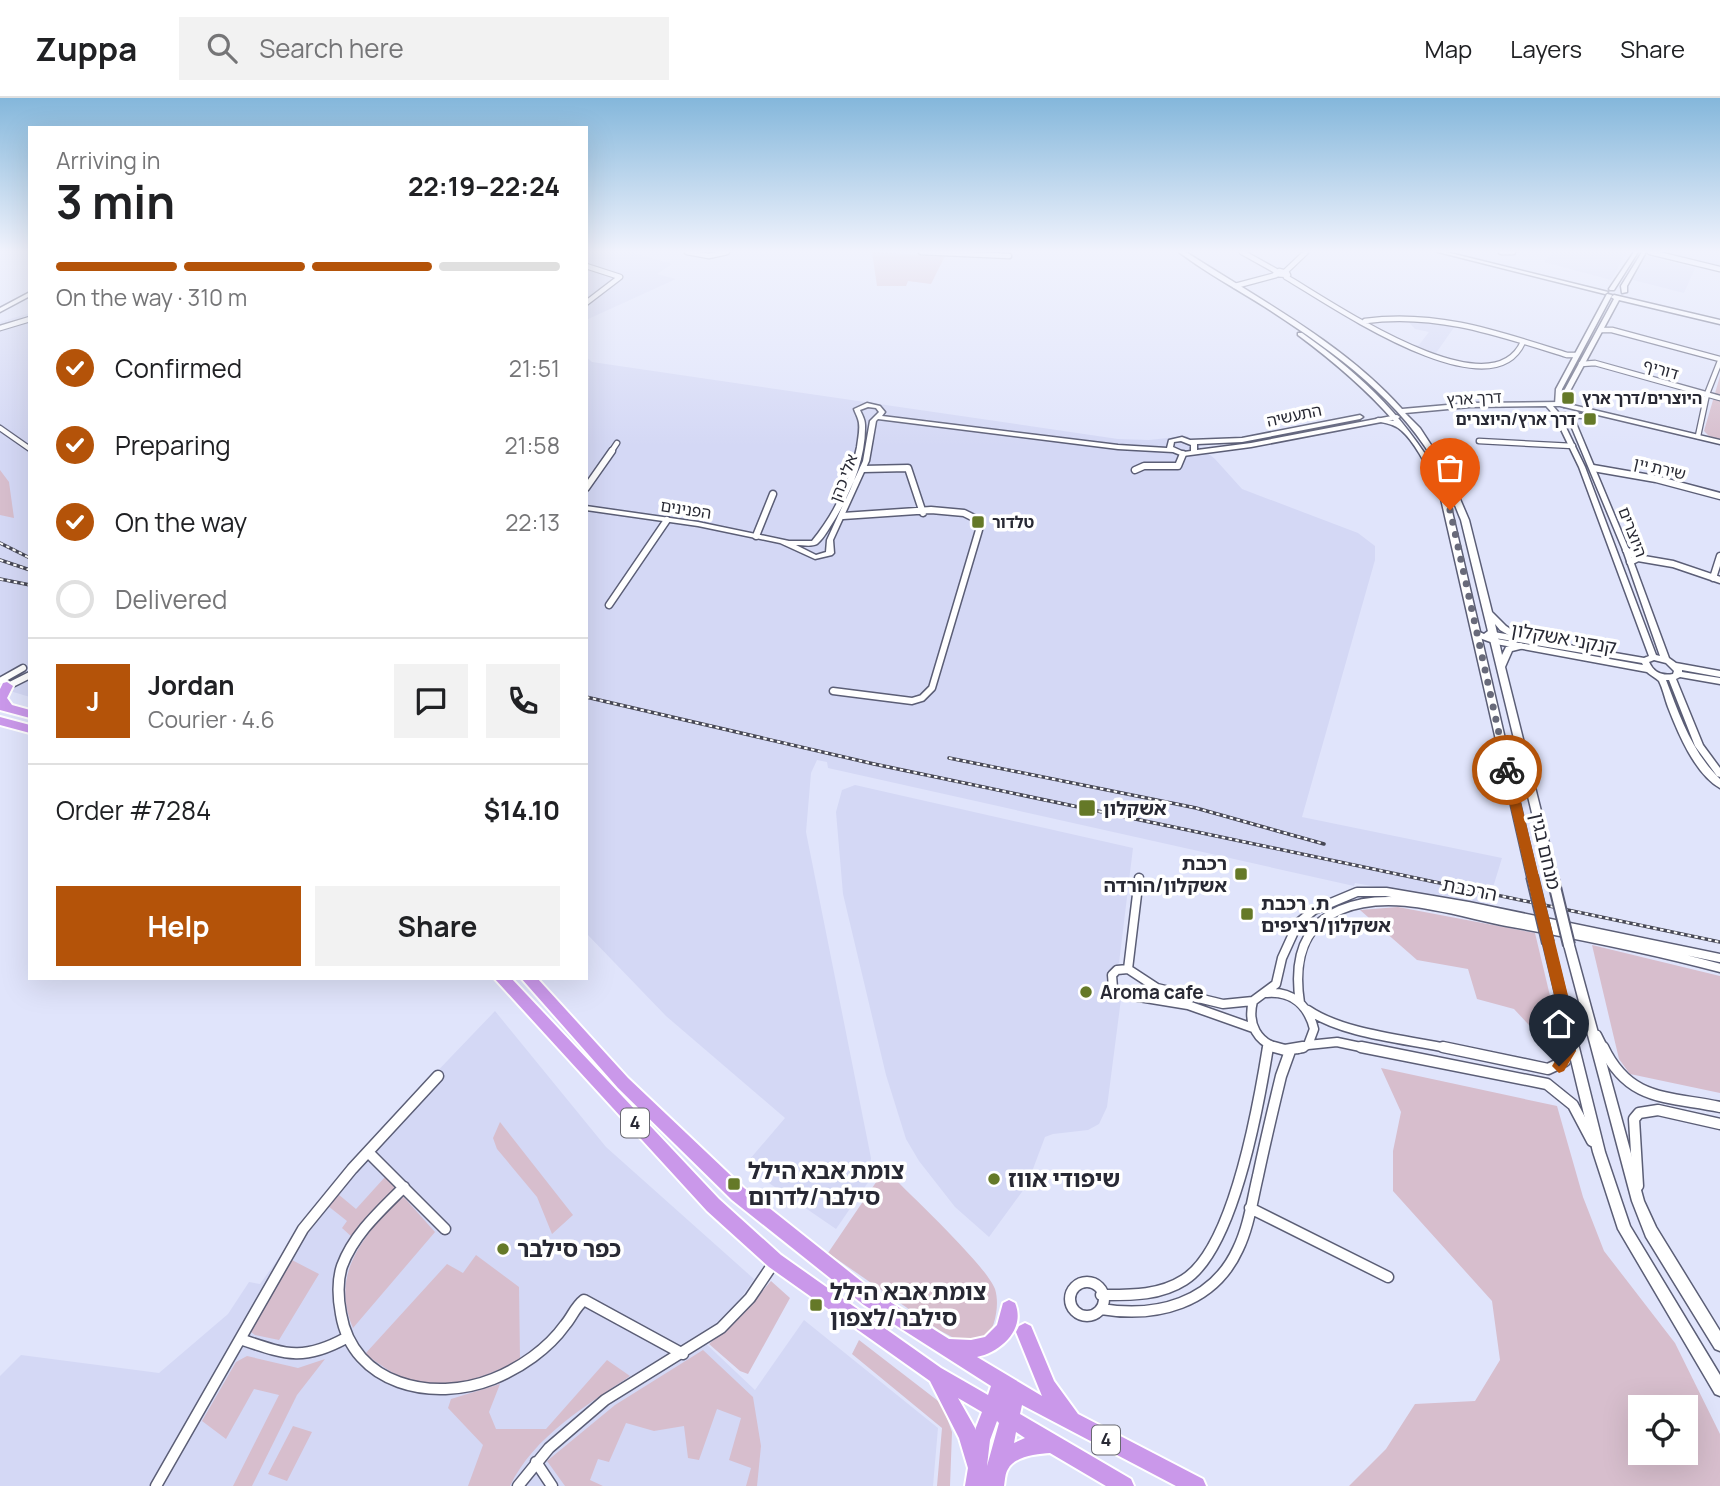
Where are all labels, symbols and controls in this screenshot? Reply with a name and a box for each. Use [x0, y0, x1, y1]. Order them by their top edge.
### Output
search box [179, 17, 669, 80]
text: Zuppa [35, 26, 137, 71]
icon: search [203, 29, 241, 67]
text: Search here [259, 30, 404, 66]
text: Map [1425, 32, 1472, 65]
text: Layers [1510, 32, 1582, 65]
text: Share [1620, 32, 1685, 65]
text: Arriving in [56, 144, 161, 176]
text: 22:19–22:24 [408, 168, 560, 204]
text: 3 min [56, 170, 175, 233]
text: On the way · 310 m [56, 281, 247, 313]
icon: check [56, 349, 94, 387]
text: Confirmed [115, 350, 242, 386]
text: 21:51 [509, 352, 560, 384]
street label: דוריף [1641, 353, 1682, 385]
street label: דרך ארץ [1446, 386, 1502, 410]
place label: היוצרים/דרך ארץ [1582, 387, 1702, 409]
marker: היוצרים/דרך ארץ [1560, 390, 1576, 406]
street label: התעשיה [1264, 398, 1324, 432]
place label: דרך ארץ/היוצרים [1456, 408, 1576, 430]
marker: דרך ארץ/היוצרים [1582, 411, 1598, 427]
icon: check [56, 426, 94, 464]
text: Preparing [115, 427, 231, 463]
text: 21:58 [504, 429, 560, 461]
pin [1420, 438, 1480, 510]
icon: bag [1431, 449, 1469, 487]
street label: אלי כהן [824, 451, 862, 505]
street label: שירת יין [1632, 451, 1688, 485]
street label: הפנינים [659, 494, 713, 524]
icon: check [56, 503, 94, 541]
text: On the way [115, 504, 247, 540]
street label: היוצרים [1613, 504, 1653, 560]
text: 22:13 [505, 506, 560, 538]
place label: טלדור [992, 511, 1034, 533]
marker: טלדור [970, 514, 986, 530]
text: Delivered [115, 581, 227, 617]
street label: קנקני אשקלון [1509, 616, 1619, 660]
button: chat [394, 664, 468, 738]
button: phone [486, 664, 560, 738]
text: Jordan [148, 667, 234, 703]
text: J [86, 683, 100, 719]
text: Courier · 4.6 [148, 703, 275, 735]
courier [1472, 735, 1542, 805]
icon: bike [1488, 751, 1526, 789]
text: Order #7284 [56, 792, 211, 828]
text: $14.10 [484, 792, 560, 828]
place label: אשקלון [1103, 795, 1167, 821]
marker: אשקלון [1077, 798, 1097, 818]
street label: מנחם בגין [1525, 810, 1567, 892]
place label: רכבת אשקלון/הורדה [1103, 850, 1227, 898]
marker: רכבת אשקלון/הורדה [1233, 866, 1249, 882]
street label: הרכבת [1440, 871, 1500, 907]
button: Help [56, 886, 301, 966]
button: Share [315, 886, 560, 966]
place label: ת. רכבת אשקלון/רציפים [1261, 890, 1391, 938]
marker: ת. רכבת אשקלון/רציפים [1239, 906, 1255, 922]
place label: Aroma cafe [1100, 979, 1204, 1005]
marker: Aroma cafe [1078, 984, 1094, 1000]
pin [1529, 994, 1589, 1066]
icon: home [1540, 1005, 1578, 1043]
road number: 4 [621, 1108, 649, 1138]
place label: צומת אבא הילל סילבר/לדרום [748, 1154, 904, 1212]
place label: שיפודי אווז [1008, 1162, 1120, 1194]
marker: שיפודי אווז [986, 1171, 1002, 1187]
marker: צומת אבא הילל סילבר/לדרום [726, 1176, 742, 1192]
place label: כפר סילבר [517, 1232, 621, 1264]
marker: כפר סילבר [495, 1241, 511, 1257]
place label: צומת אבא הילל סילבר/לצפון [830, 1275, 986, 1333]
marker: צומת אבא הילל סילבר/לצפון [808, 1297, 824, 1313]
map controls [1628, 1395, 1698, 1465]
button: locate [1628, 1395, 1698, 1465]
road number: 4 [1092, 1426, 1120, 1455]

